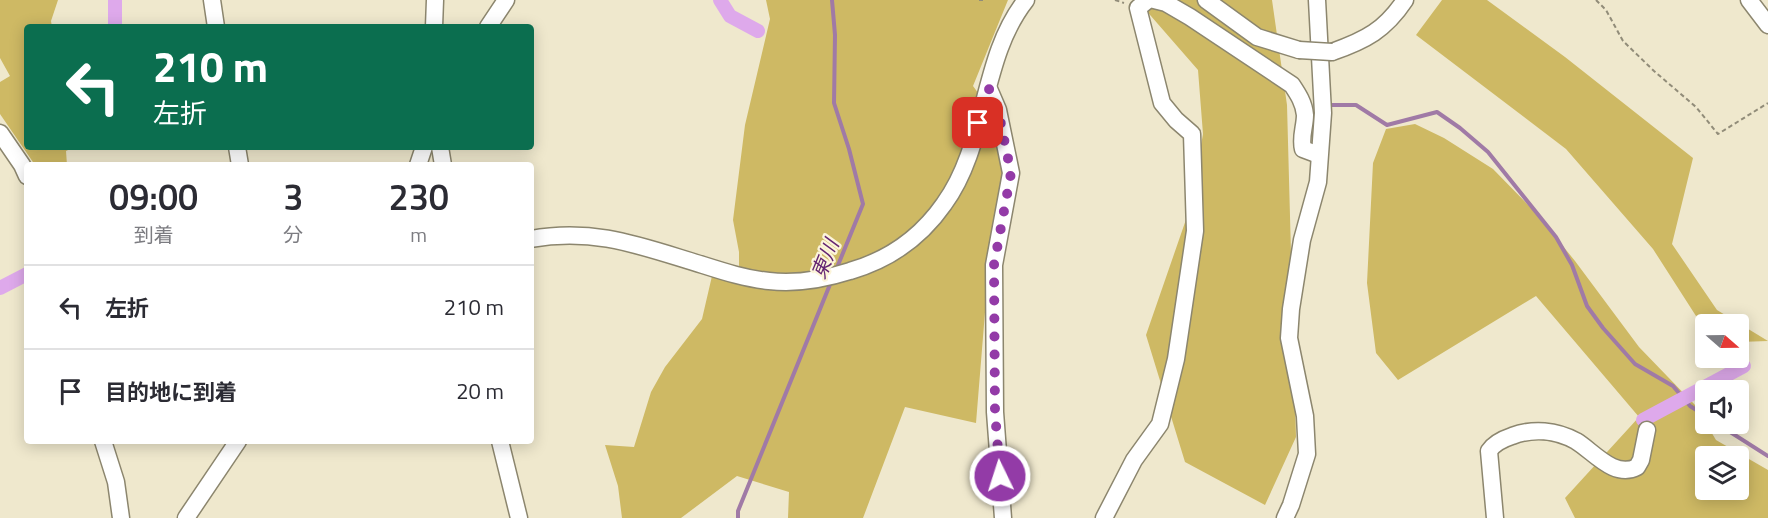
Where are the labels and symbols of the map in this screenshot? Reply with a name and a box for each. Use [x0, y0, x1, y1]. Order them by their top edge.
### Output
pin [952, 97, 1003, 148]
water label: 東川 [803, 233, 847, 283]
north arrow [1695, 314, 1749, 368]
position arrow [968, 444, 1032, 508]

